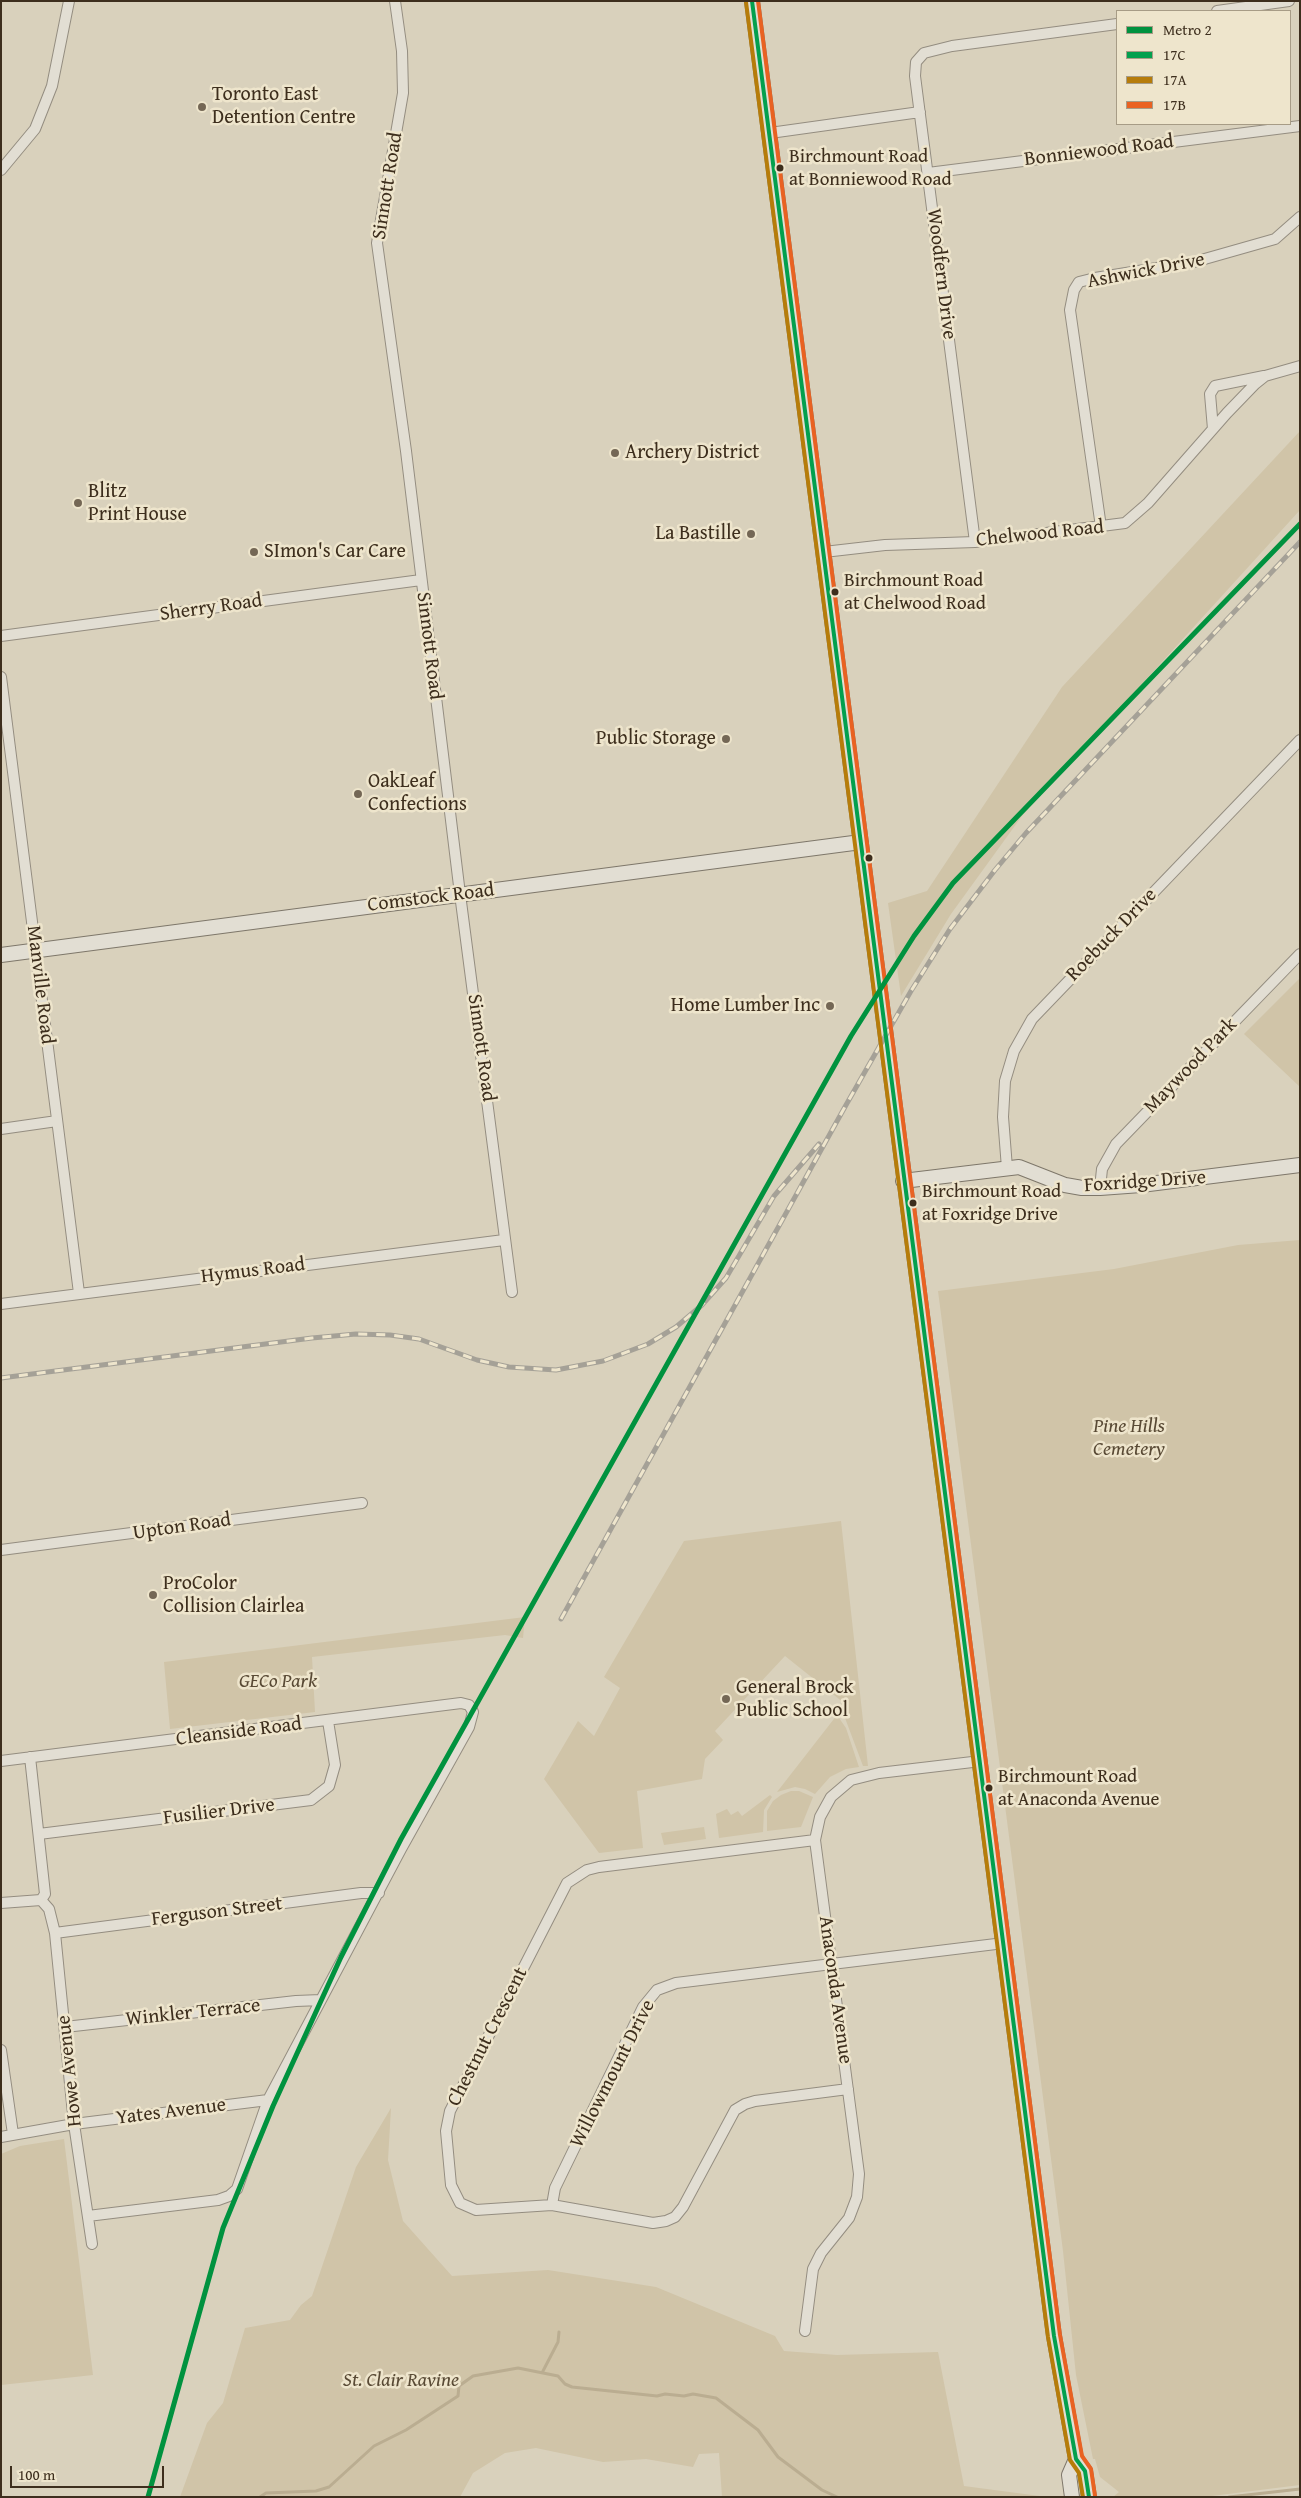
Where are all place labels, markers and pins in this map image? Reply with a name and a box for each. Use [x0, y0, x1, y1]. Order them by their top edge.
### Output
place label: Toronto East Detention Centre [212, 83, 356, 130]
marker: Toronto East Detention Centre [196, 101, 208, 113]
place label: Birchmount Road at Bonniewood Road [789, 146, 952, 190]
marker: Birchmount Road at Bonniewood Road [775, 163, 785, 173]
place label: Archery District [625, 441, 759, 465]
marker: Archery District [609, 447, 621, 459]
place label: Blitz Print House [88, 480, 187, 527]
marker: Blitz Print House [72, 497, 84, 509]
place label: La Bastille [655, 522, 741, 546]
marker: La Bastille [745, 528, 757, 540]
place label: SImon's Car Care [264, 540, 406, 564]
marker: SImon's Car Care [248, 546, 260, 558]
place label: Birchmount Road at Chelwood Road [844, 570, 986, 614]
marker: Birchmount Road at Chelwood Road [830, 587, 840, 597]
place label: Public Storage [596, 727, 716, 751]
marker: Public Storage [720, 733, 732, 745]
place label: OakLeaf Confections [368, 770, 467, 817]
marker: OakLeaf Confections [352, 788, 364, 800]
unlabelled marker [864, 853, 874, 863]
place label: Home Lumber Inc [671, 994, 820, 1018]
marker: Home Lumber Inc [824, 1000, 836, 1012]
place label: Birchmount Road at Foxridge Drive [922, 1181, 1061, 1225]
marker: Birchmount Road at Foxridge Drive [908, 1198, 918, 1208]
place label: ProColor Collision Clairlea [163, 1572, 305, 1619]
marker: ProColor Collision Clairlea [147, 1589, 159, 1601]
place label: General Brock Public School [736, 1676, 854, 1723]
marker: General Brock Public School [720, 1693, 732, 1705]
place label: Birchmount Road at Anaconda Avenue [998, 1766, 1160, 1810]
marker: Birchmount Road at Anaconda Avenue [984, 1783, 994, 1793]

